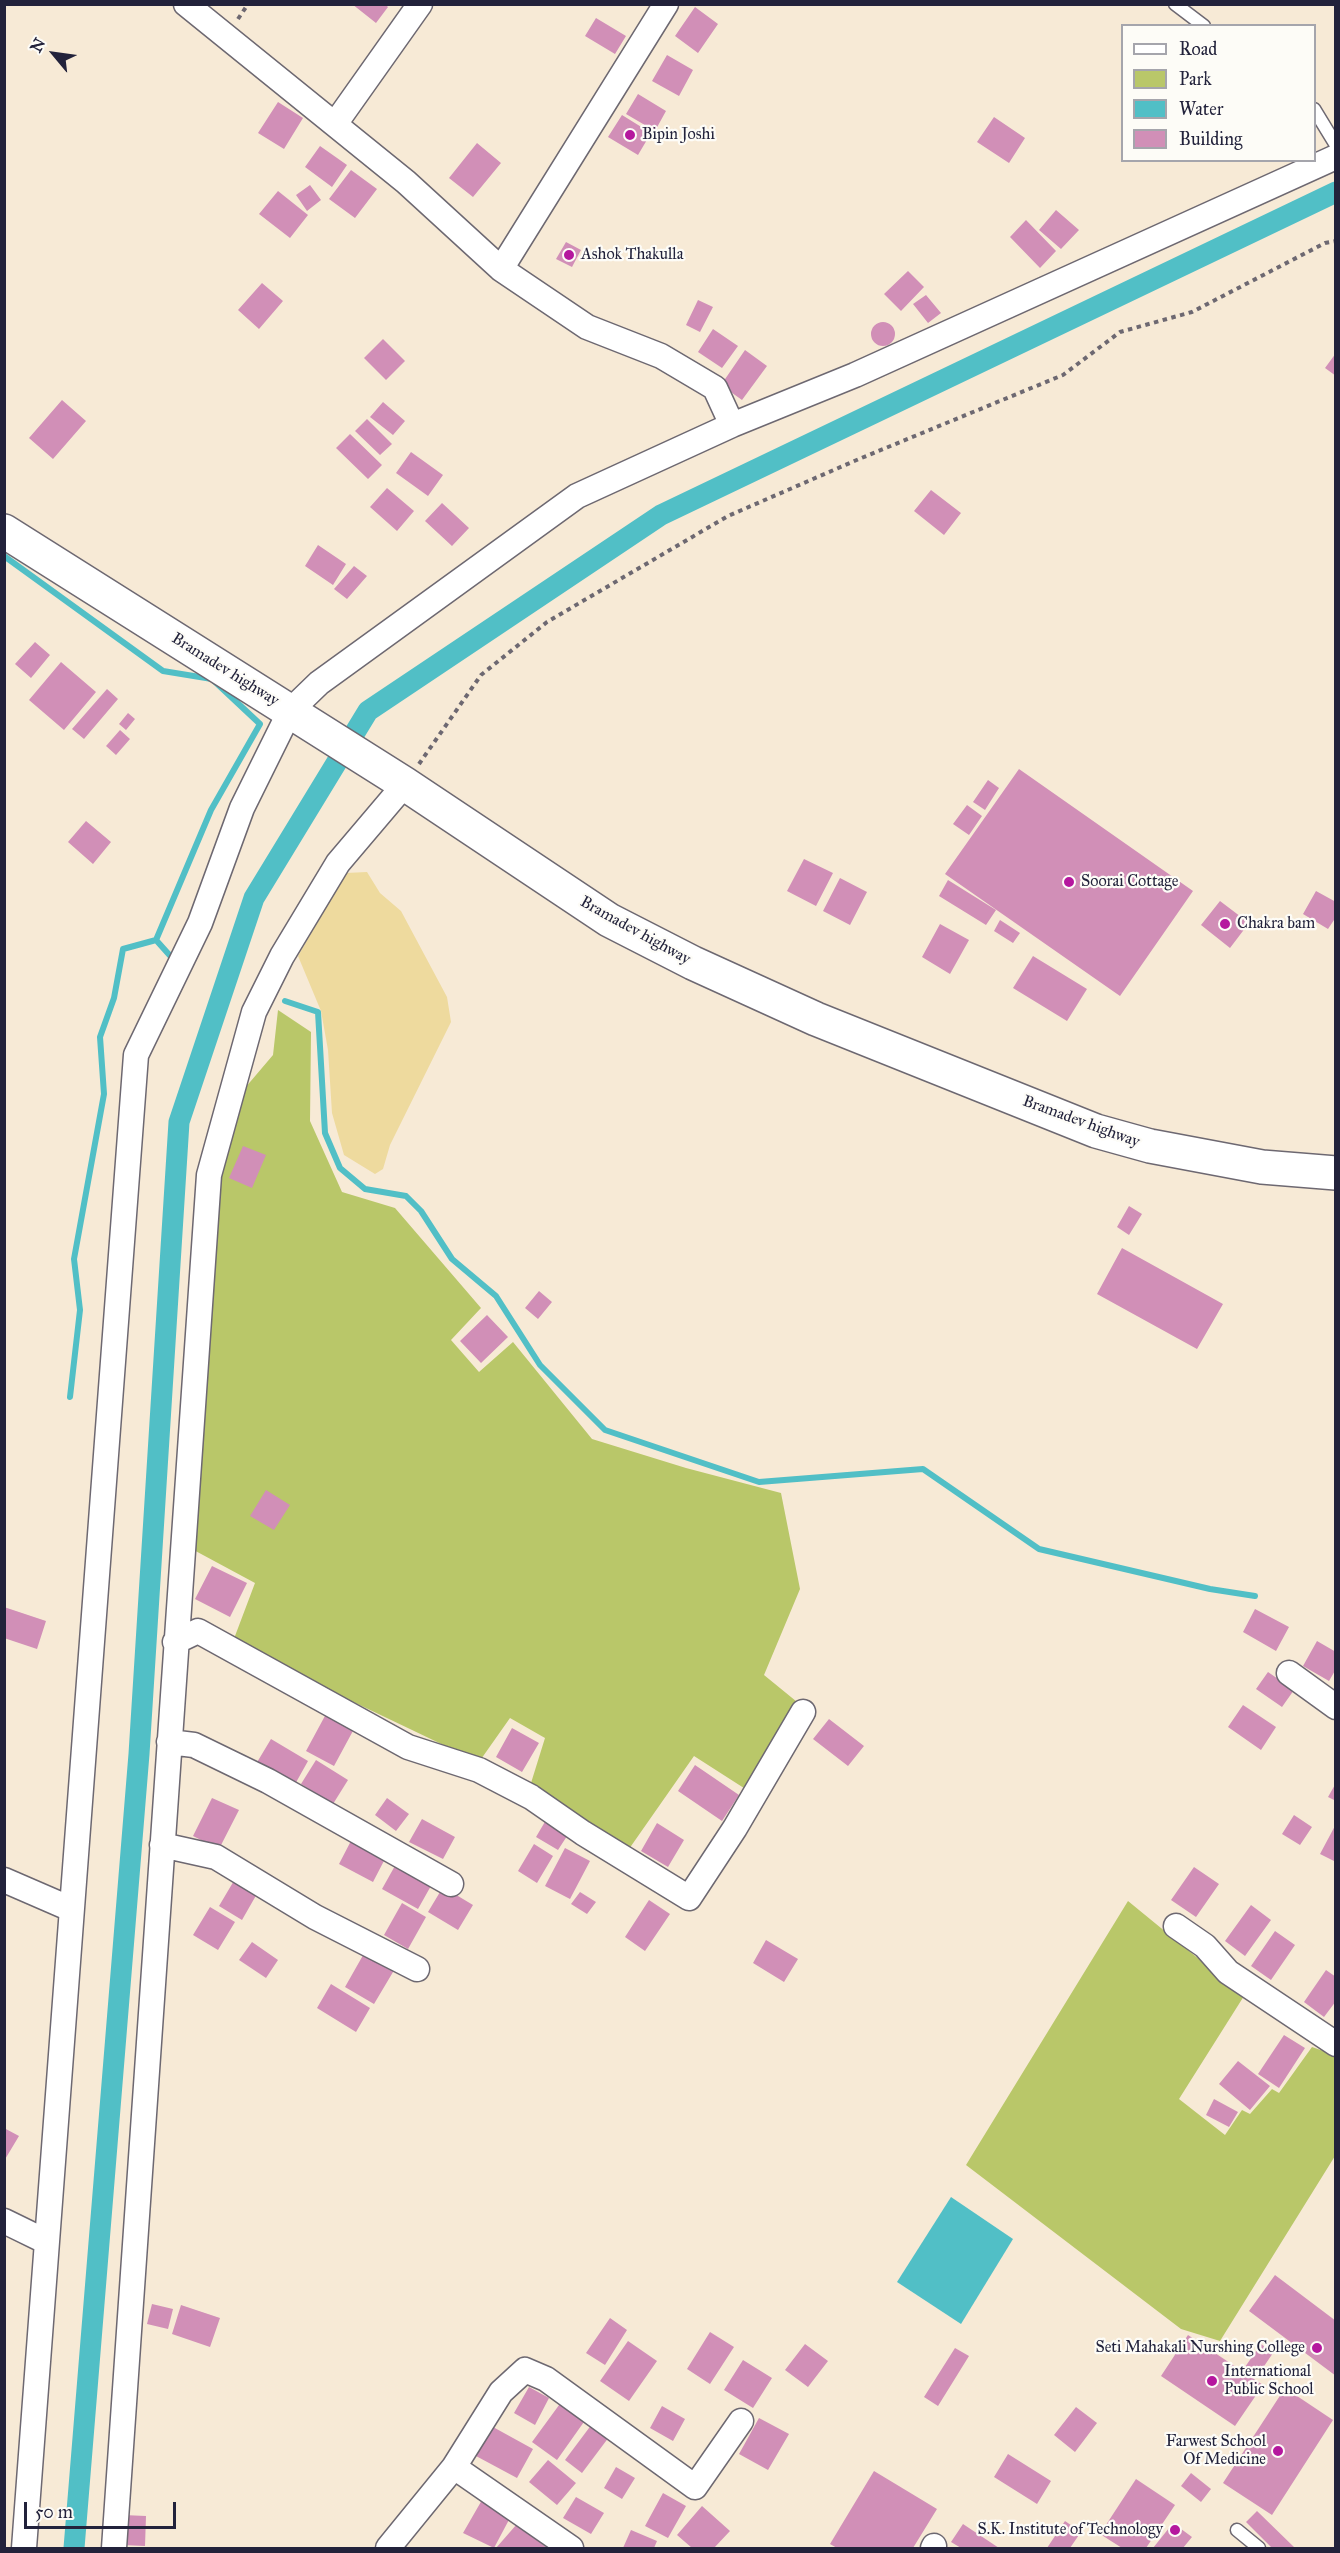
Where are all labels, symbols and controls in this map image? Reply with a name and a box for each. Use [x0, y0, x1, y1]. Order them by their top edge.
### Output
north arrow [24, 24, 84, 84]
legend [1121, 24, 1316, 162]
text: N [26, 34, 49, 56]
text: Road [1179, 38, 1217, 60]
text: Park [1179, 68, 1212, 90]
text: Water [1179, 98, 1223, 120]
place label: Bipin Joshi [642, 125, 715, 145]
marker: Bipin Joshi [623, 128, 637, 142]
text: Building [1179, 128, 1242, 150]
place label: Ashok Thakulla [581, 245, 683, 265]
marker: Ashok Thakulla [562, 248, 576, 262]
street label: Bramadev highway [168, 629, 282, 711]
place label: Soorai Cottage [1081, 872, 1178, 892]
marker: Soorai Cottage [1062, 875, 1076, 889]
street label: Bramadev highway [576, 893, 694, 969]
place label: Chakra bam [1237, 914, 1315, 934]
marker: Chakra bam [1218, 917, 1232, 931]
street label: Bramadev highway [1020, 1092, 1142, 1152]
place label: Seti Mahakali Nurshing College [1095, 2338, 1305, 2358]
marker: Seti Mahakali Nurshing College [1310, 2341, 1324, 2355]
place label: International Public School [1224, 2362, 1314, 2400]
marker: International Public School [1205, 2374, 1219, 2388]
place label: Farwest School Of Medicine [1166, 2432, 1266, 2470]
marker: Farwest School Of Medicine [1271, 2444, 1285, 2458]
scale bar [27, 2490, 178, 2528]
text: 50 m [35, 2501, 73, 2523]
place label: S.K. Institute of Technology [978, 2520, 1163, 2540]
marker: S.K. Institute of Technology [1168, 2523, 1182, 2537]

